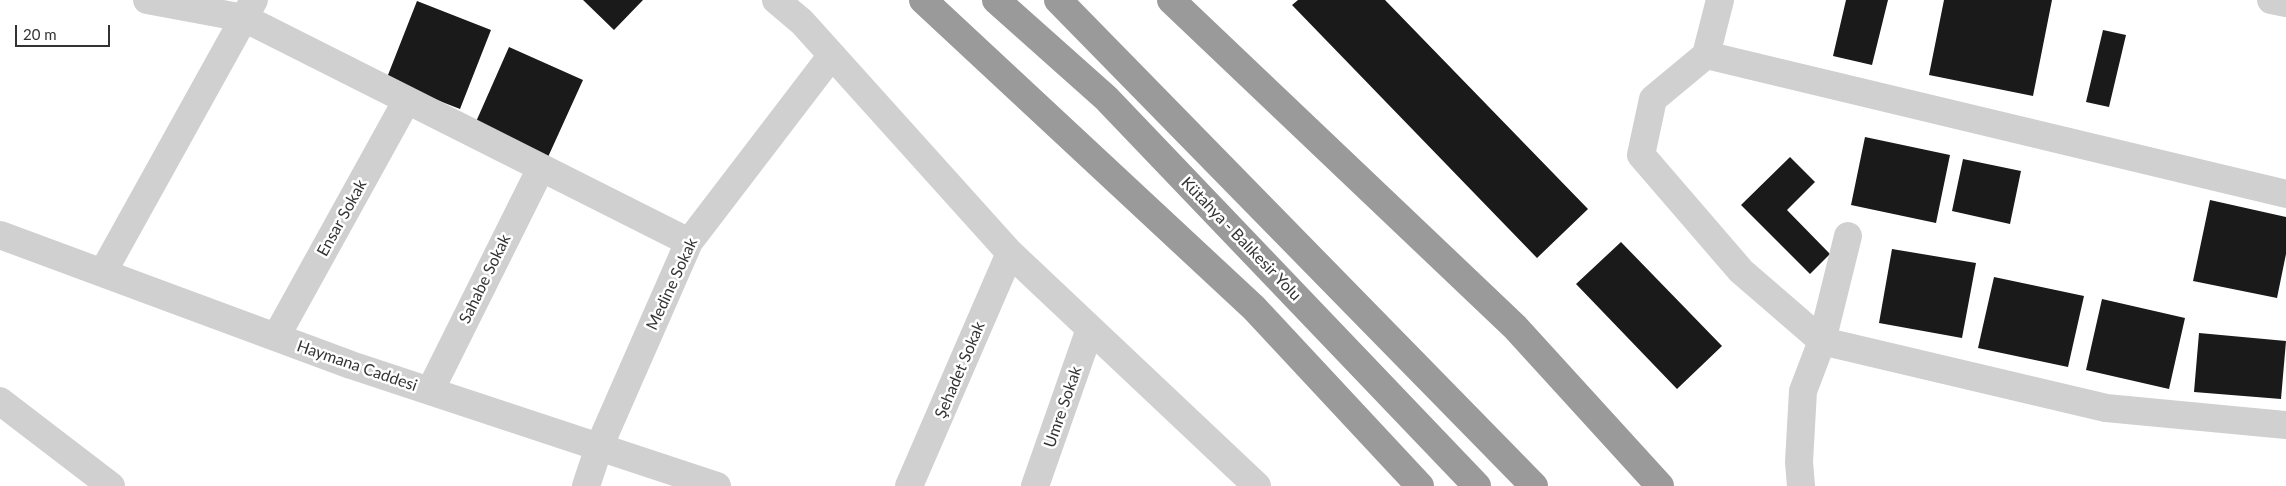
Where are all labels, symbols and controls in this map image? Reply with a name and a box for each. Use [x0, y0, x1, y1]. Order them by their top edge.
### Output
scale bar [18, 15, 112, 47]
text: 20 m [23, 25, 57, 43]
street label: Kütahya - Balıkesir Yolu [1177, 173, 1305, 305]
street label: Ensar Sokak [313, 176, 371, 260]
street label: Sahabe Sokak [455, 231, 515, 327]
street label: Medine Sokak [642, 235, 702, 333]
street label: Şehadet Sokak [931, 319, 989, 421]
street label: Haymana Caddesi [294, 336, 420, 396]
street label: Umre Sokak [1040, 364, 1086, 450]

